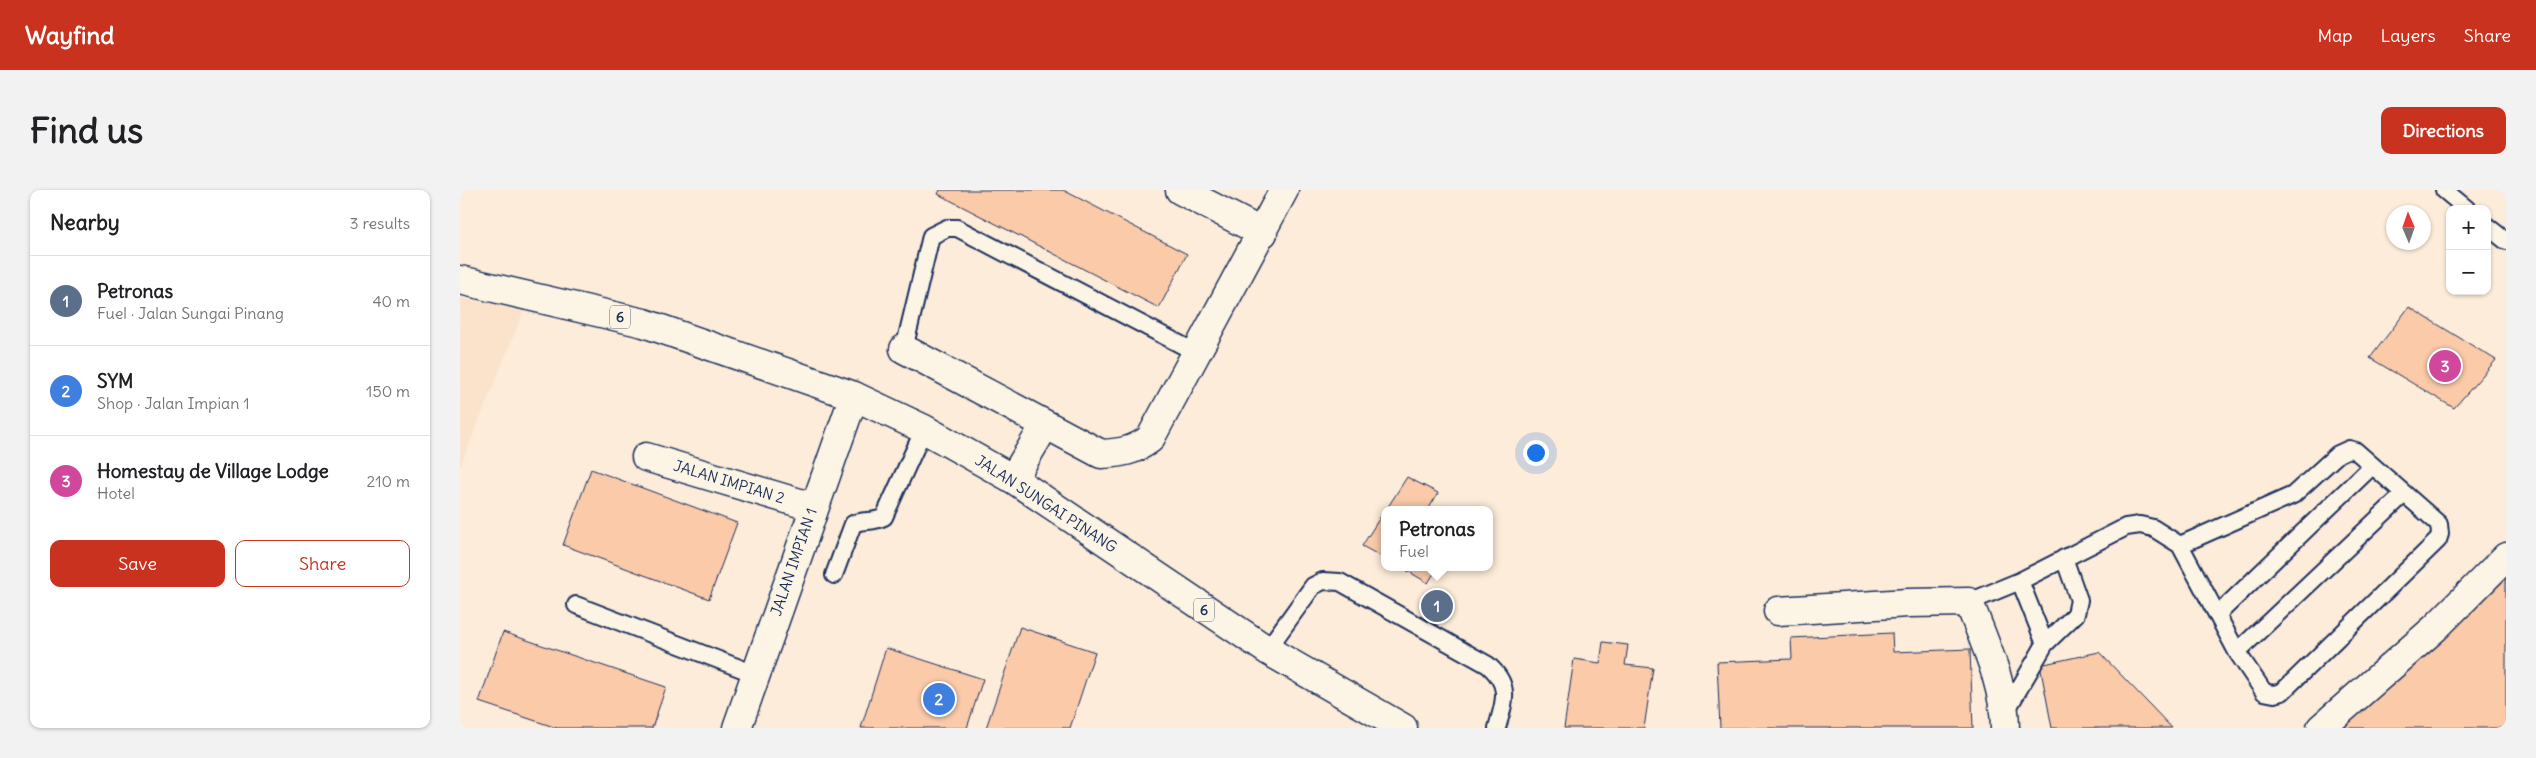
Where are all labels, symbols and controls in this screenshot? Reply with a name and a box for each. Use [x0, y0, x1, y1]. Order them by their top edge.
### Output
text: Wayfind [25, 20, 114, 50]
text: Map [2317, 24, 2352, 47]
text: Layers [2380, 24, 2436, 47]
text: Share [2464, 24, 2511, 47]
button: Directions [2381, 107, 2506, 154]
text: Find us [30, 108, 143, 152]
north arrow [2386, 205, 2431, 250]
map controls [2446, 205, 2491, 295]
button: + [2446, 205, 2491, 250]
text: Nearby [50, 209, 120, 236]
text: 3 results [350, 213, 410, 233]
button: − [2446, 250, 2491, 295]
text: Petronas [97, 279, 173, 303]
text: 1 [63, 291, 69, 311]
text: 40 m [372, 291, 410, 311]
text: Fuel · Jalan Sungai Pinang [97, 303, 284, 323]
road number: 6 [610, 305, 630, 328]
pin: 3 [2429, 347, 2461, 385]
text: SYM [97, 369, 134, 393]
text: 2 [62, 381, 70, 401]
text: 150 m [366, 381, 410, 401]
text: Shop · Jalan Impian 1 [97, 393, 250, 413]
your location [1523, 440, 1549, 466]
street label: JALAN SUNGAI PINANG [972, 451, 1121, 557]
street label: JALAN IMPIAN 2 [671, 456, 787, 507]
text: Homestay de Village Lodge [97, 459, 329, 483]
text: 3 [61, 471, 71, 491]
text: 210 m [367, 471, 410, 491]
text: Hotel [97, 483, 135, 503]
street label: JALAN IMPIAN 1 [766, 505, 821, 618]
popup [1381, 506, 1493, 571]
text: Petronas [1399, 517, 1475, 541]
button: Save [50, 540, 225, 587]
button: Share [235, 540, 410, 587]
text: Fuel [1399, 541, 1429, 561]
pin: 1 [1421, 587, 1453, 625]
road number: 6 [1194, 598, 1214, 622]
pin: 2 [923, 680, 955, 718]

